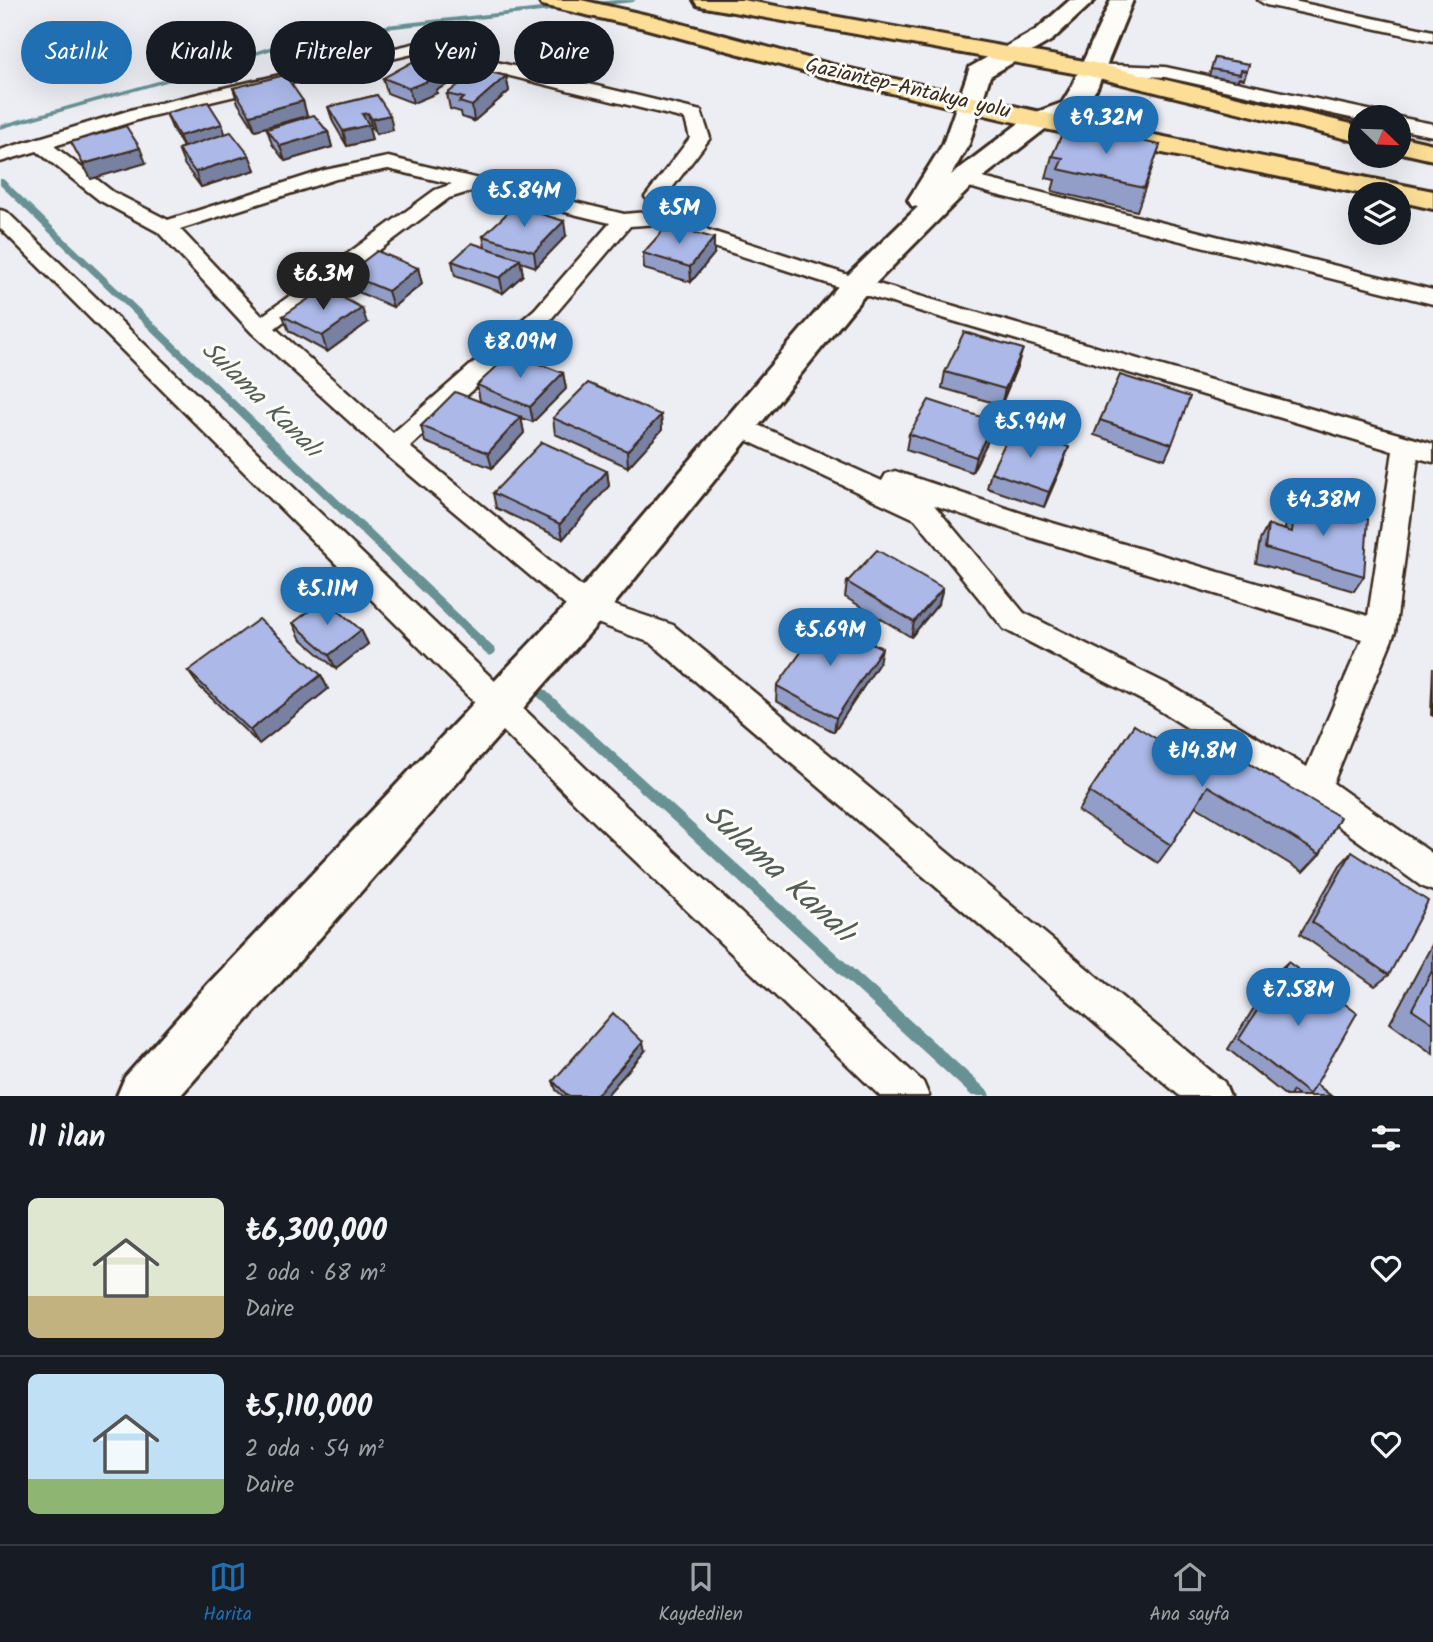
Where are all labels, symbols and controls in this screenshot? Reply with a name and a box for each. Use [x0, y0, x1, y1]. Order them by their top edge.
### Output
chip: Satılık [21, 21, 132, 84]
chip: Kiralık [146, 21, 256, 84]
chip: Filtreler [270, 21, 395, 84]
chip: Yeni [409, 21, 500, 84]
chip: Daire [514, 21, 614, 84]
street label: Gaziantep-Antakya yolu [802, 49, 1014, 129]
pin: ₺9.32M [1049, 96, 1163, 156]
text: ₺9.32M [1069, 101, 1143, 137]
north arrow [1348, 105, 1410, 168]
map controls [1348, 105, 1411, 245]
pin: ₺5.84M [467, 170, 581, 229]
text: ₺5.84M [487, 174, 561, 210]
button: layers [1348, 182, 1411, 245]
pin: ₺5M [645, 187, 713, 246]
text: ₺5M [658, 191, 700, 227]
pin: ₺6.3M [274, 252, 372, 312]
text: ₺6.3M [293, 257, 353, 293]
pin: ₺8.09M [463, 320, 577, 380]
text: ₺8.09M [484, 325, 556, 361]
water label: Sulama Kanalı [191, 331, 333, 470]
pin: ₺5.94M [973, 400, 1087, 460]
text: ₺5.94M [994, 405, 1066, 441]
pin: ₺4.38M [1266, 478, 1380, 538]
text: ₺4.38M [1286, 483, 1360, 519]
pin: ₺5.11M [270, 568, 384, 627]
text: ₺5.11M [296, 572, 358, 608]
pin: ₺5.69M [773, 608, 887, 668]
text: ₺5.69M [794, 613, 866, 649]
pin: ₺14.8M [1145, 730, 1259, 789]
text: ₺14.8M [1168, 734, 1236, 770]
water label: Sulama Kanalı [691, 791, 869, 959]
pin: ₺7.58M [1241, 968, 1355, 1028]
text: ₺7.58M [1262, 973, 1334, 1009]
text: 11 ilan [28, 1114, 105, 1162]
icon: filters [1367, 1119, 1405, 1157]
text: ₺6,300,000 [245, 1208, 387, 1256]
icon: home [84, 1226, 168, 1310]
icon: heart [1367, 1249, 1405, 1287]
text: 2 oda · 68 m² [245, 1256, 385, 1292]
text: Daire [245, 1292, 294, 1328]
text: ₺5,110,000 [245, 1384, 372, 1432]
icon: home [84, 1402, 168, 1486]
icon: heart [1367, 1425, 1405, 1463]
text: 2 oda · 54 m² [245, 1432, 384, 1468]
text: Daire [245, 1468, 294, 1504]
tab: Harita [203, 1558, 252, 1630]
tab: Kaydedilen [659, 1558, 743, 1630]
tab: Ana sayfa [1150, 1558, 1230, 1630]

